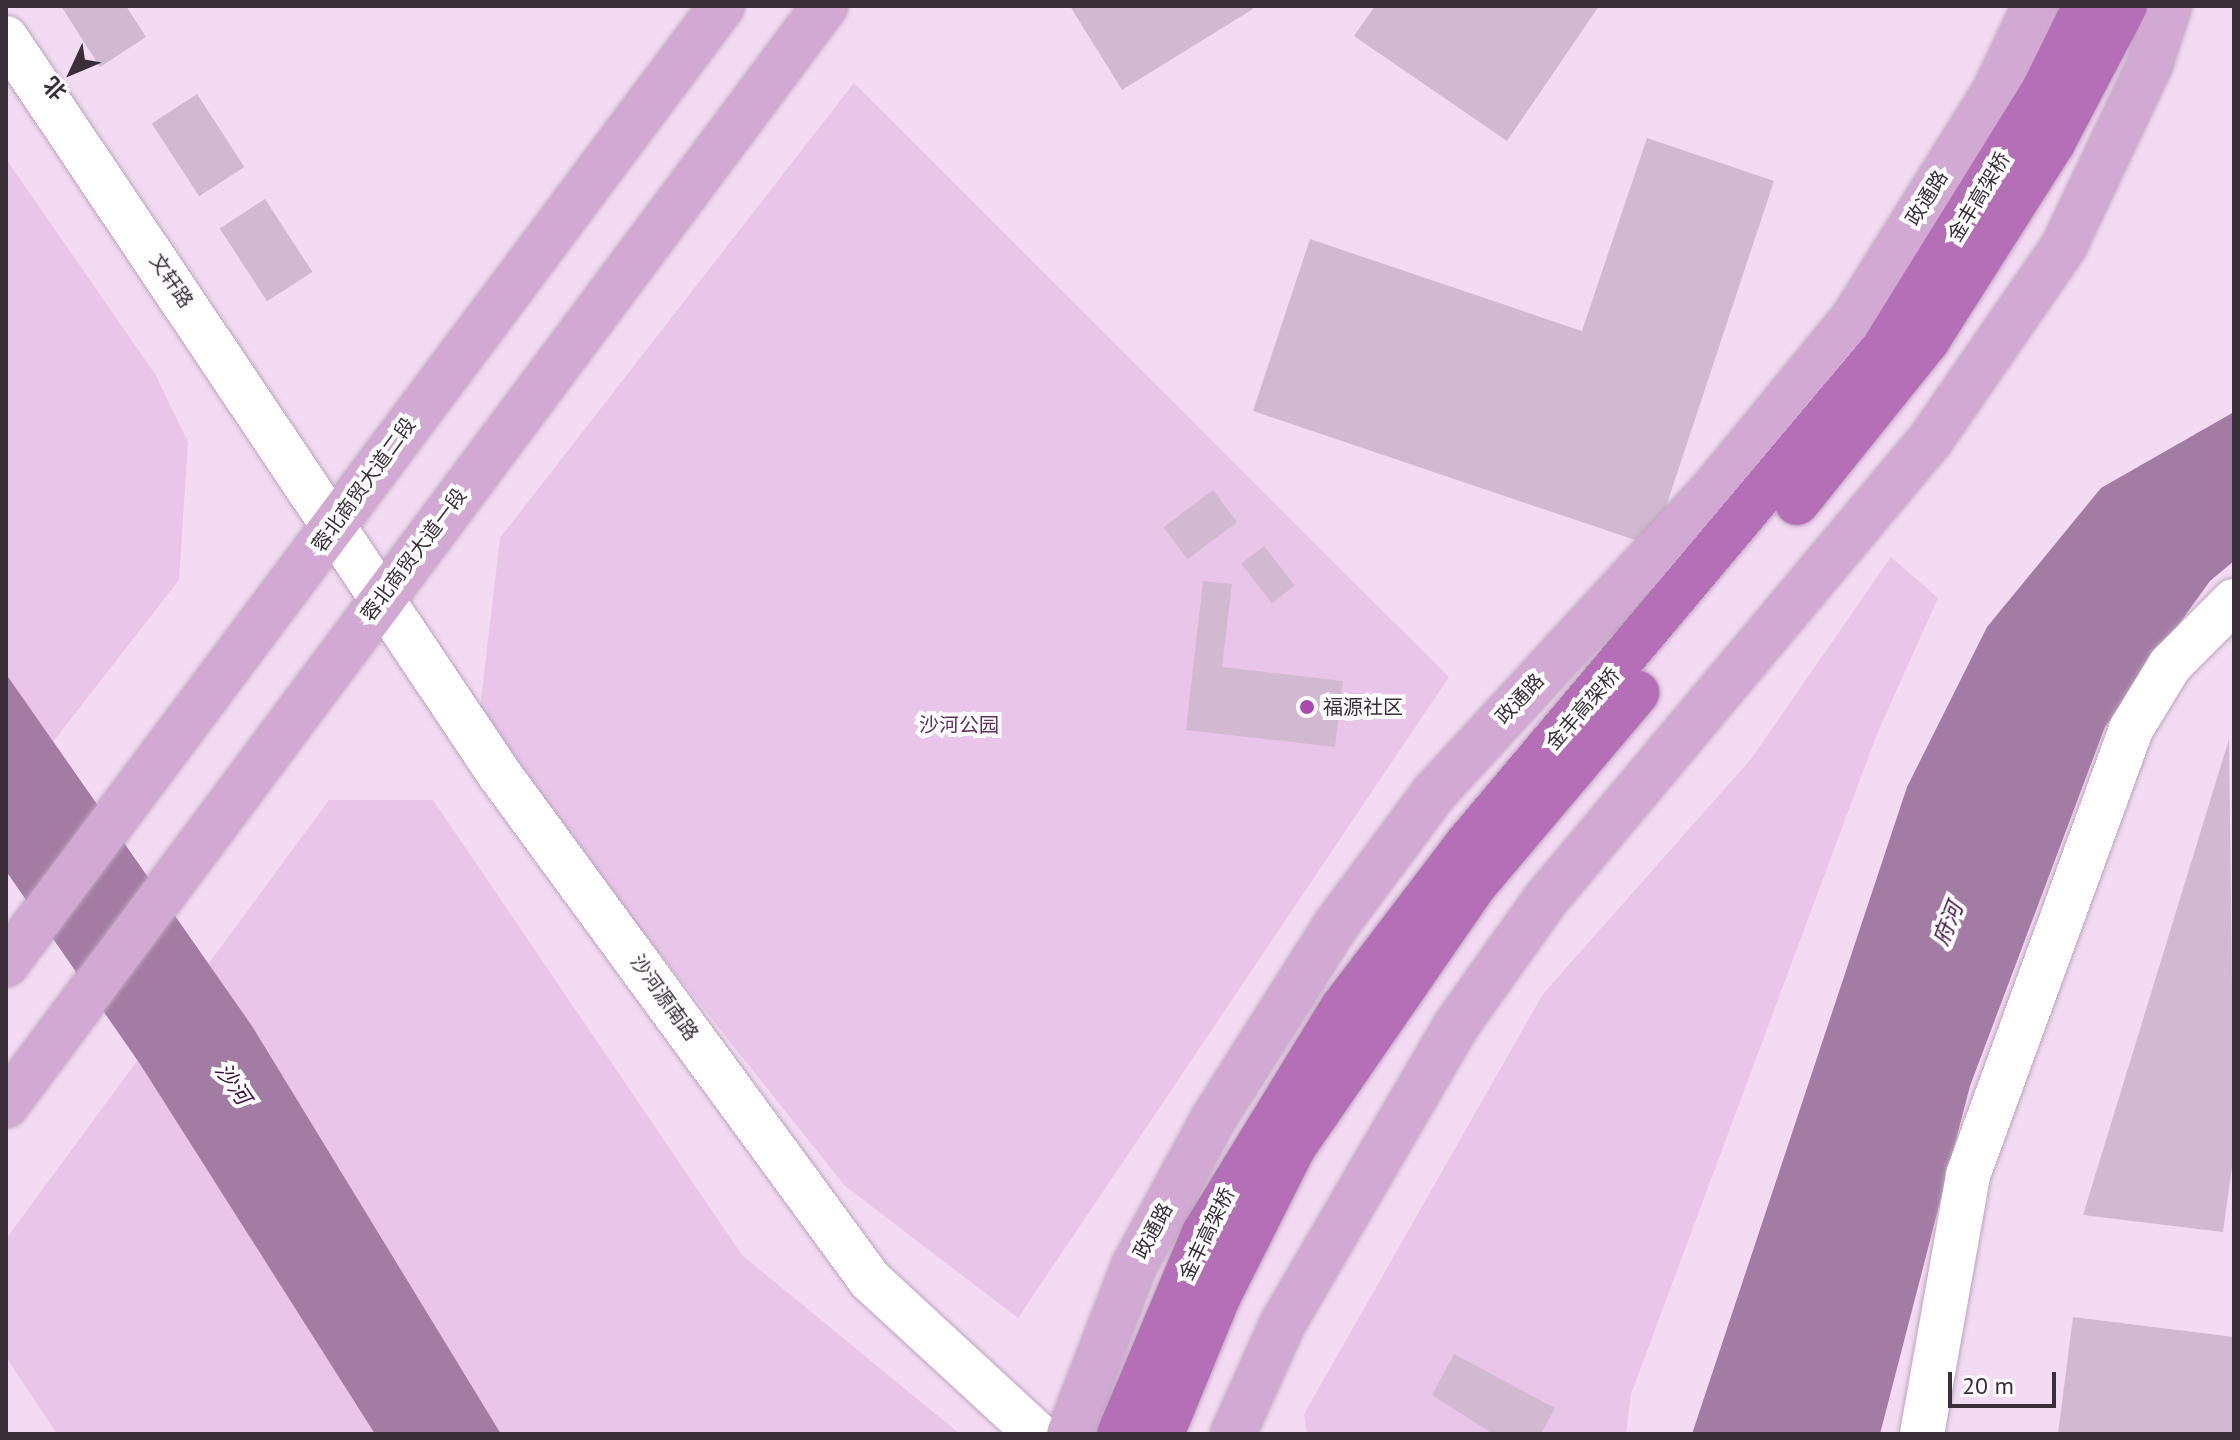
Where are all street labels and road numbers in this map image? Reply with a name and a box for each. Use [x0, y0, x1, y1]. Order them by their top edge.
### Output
street label: 金丰高架桥 [1943, 148, 2015, 246]
street label: 政通路 [1901, 166, 1953, 230]
street label: 文轩路 [144, 249, 198, 313]
street label: 蓉北商贸大道二段 [307, 413, 421, 557]
street label: 蓉北商贸大道一段 [356, 484, 472, 626]
street label: 金丰高架桥 [1541, 663, 1625, 755]
street label: 政通路 [1491, 669, 1549, 729]
street label: 沙河源南路 [625, 950, 703, 1046]
street label: 金丰高架桥 [1174, 1184, 1240, 1284]
street label: 政通路 [1128, 1199, 1178, 1263]

